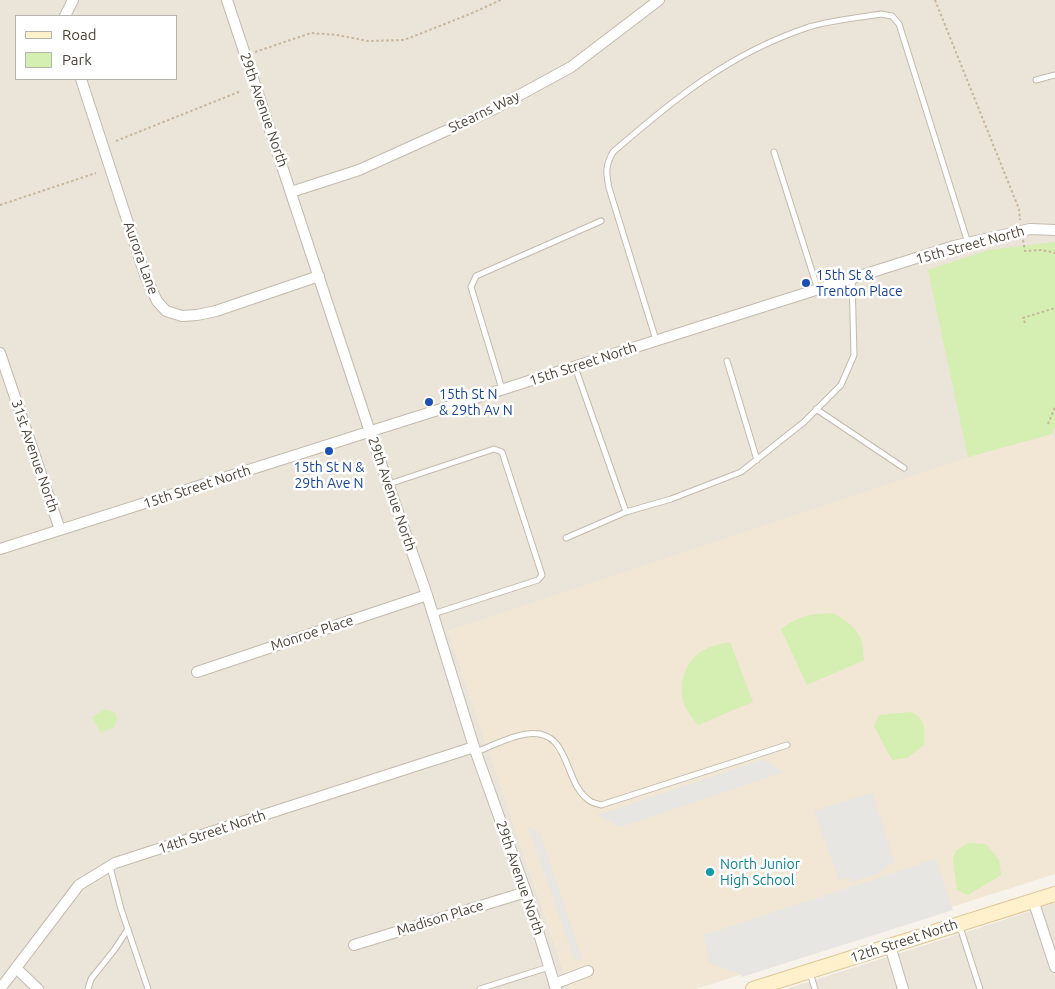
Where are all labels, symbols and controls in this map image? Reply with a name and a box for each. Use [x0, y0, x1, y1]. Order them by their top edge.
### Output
legend [15, 15, 178, 80]
text: Road [62, 26, 97, 43]
text: Park [62, 51, 92, 68]
street label: 29th Avenue North [237, 51, 291, 169]
street label: Stearns Way [446, 88, 522, 136]
street label: Aurora Lane [120, 219, 162, 297]
street label: 15th Street North [914, 222, 1026, 268]
place label: 15th St & Trenton Place [816, 267, 903, 300]
marker: 15th St & Trenton Place [800, 277, 812, 289]
street label: 15th Street North [527, 339, 639, 389]
place label: 15th St N & 29th Av N [439, 386, 513, 418]
marker: 15th St N & 29th Av N [423, 396, 435, 408]
street label: 31st Avenue North [8, 398, 62, 514]
street label: 29th Avenue North [365, 435, 419, 553]
marker: 15th St N & 29th Ave N [323, 445, 335, 457]
place label: 15th St N & 29th Ave N [294, 459, 364, 492]
street label: 15th Street North [141, 462, 253, 512]
street label: Monroe Place [268, 612, 356, 654]
street label: 14th Street North [156, 807, 268, 857]
street label: 29th Avenue North [493, 819, 547, 937]
place label: North Junior High School [720, 856, 800, 889]
marker: North Junior High School [704, 866, 716, 878]
street label: Madison Place [395, 897, 485, 939]
street label: 12th Street North [848, 916, 960, 966]

